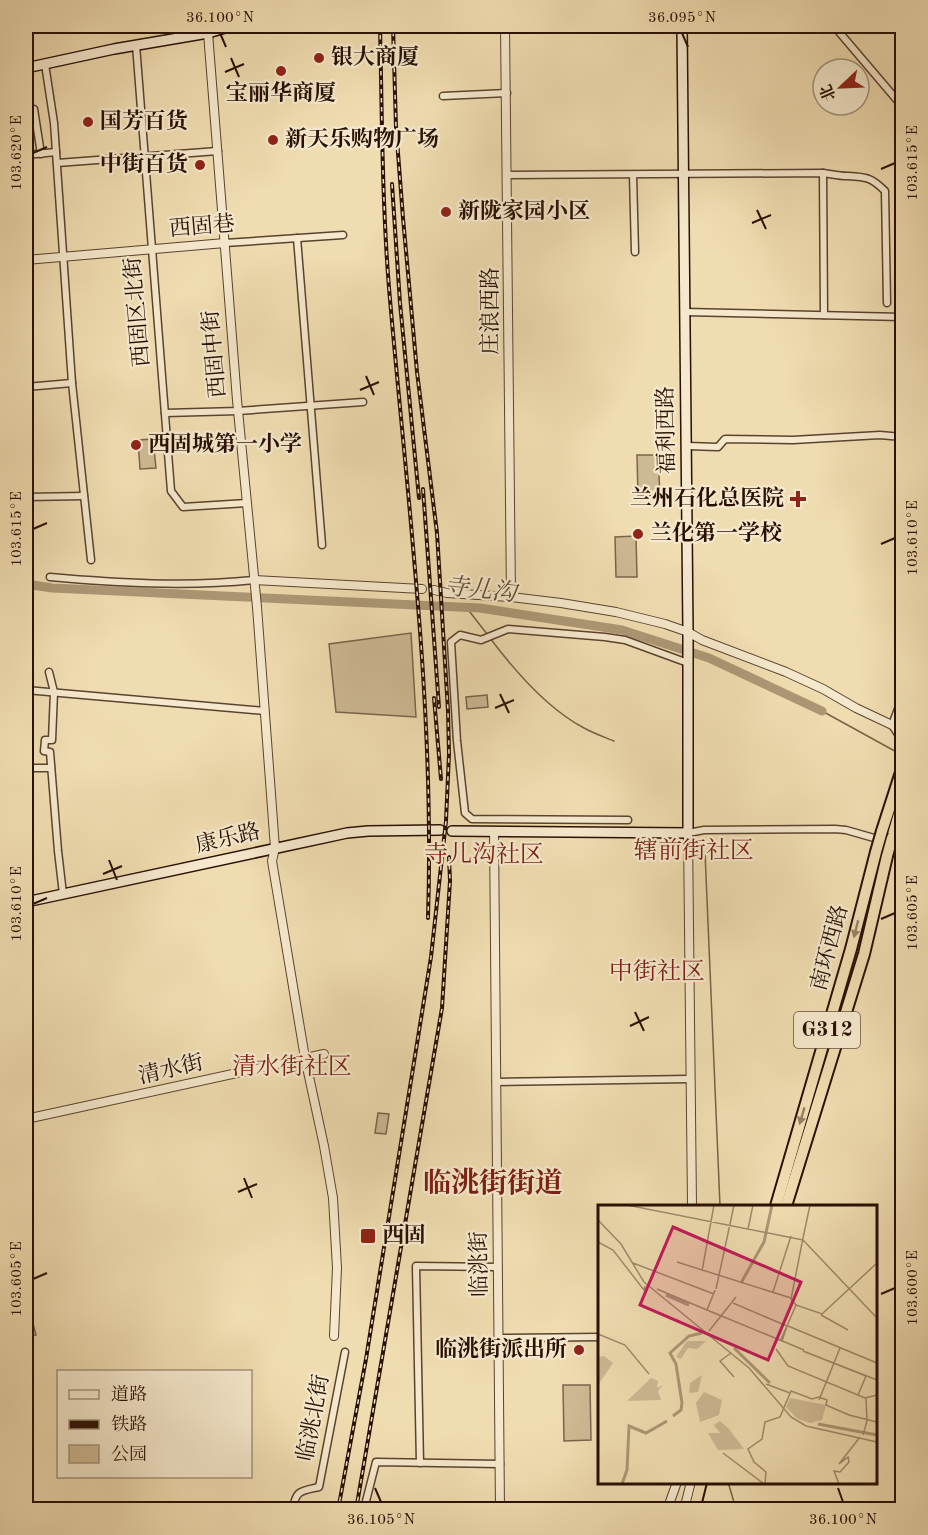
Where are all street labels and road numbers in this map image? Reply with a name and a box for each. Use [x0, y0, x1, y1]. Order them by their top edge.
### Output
street label: 西固巷 [168, 211, 236, 241]
street label: 西固区北街 [120, 256, 154, 368]
street label: 庄浪西路 [478, 267, 502, 355]
street label: 西固中街 [198, 309, 230, 399]
street label: 福利西路 [653, 386, 679, 474]
street label: 康乐路 [193, 819, 263, 857]
street label: 南环西路 [806, 902, 852, 993]
road number: G312 [794, 1012, 860, 1048]
street label: 清水街 [136, 1050, 206, 1088]
street label: 临洮街 [466, 1231, 492, 1297]
street label: 临洮北街 [293, 1372, 333, 1463]

